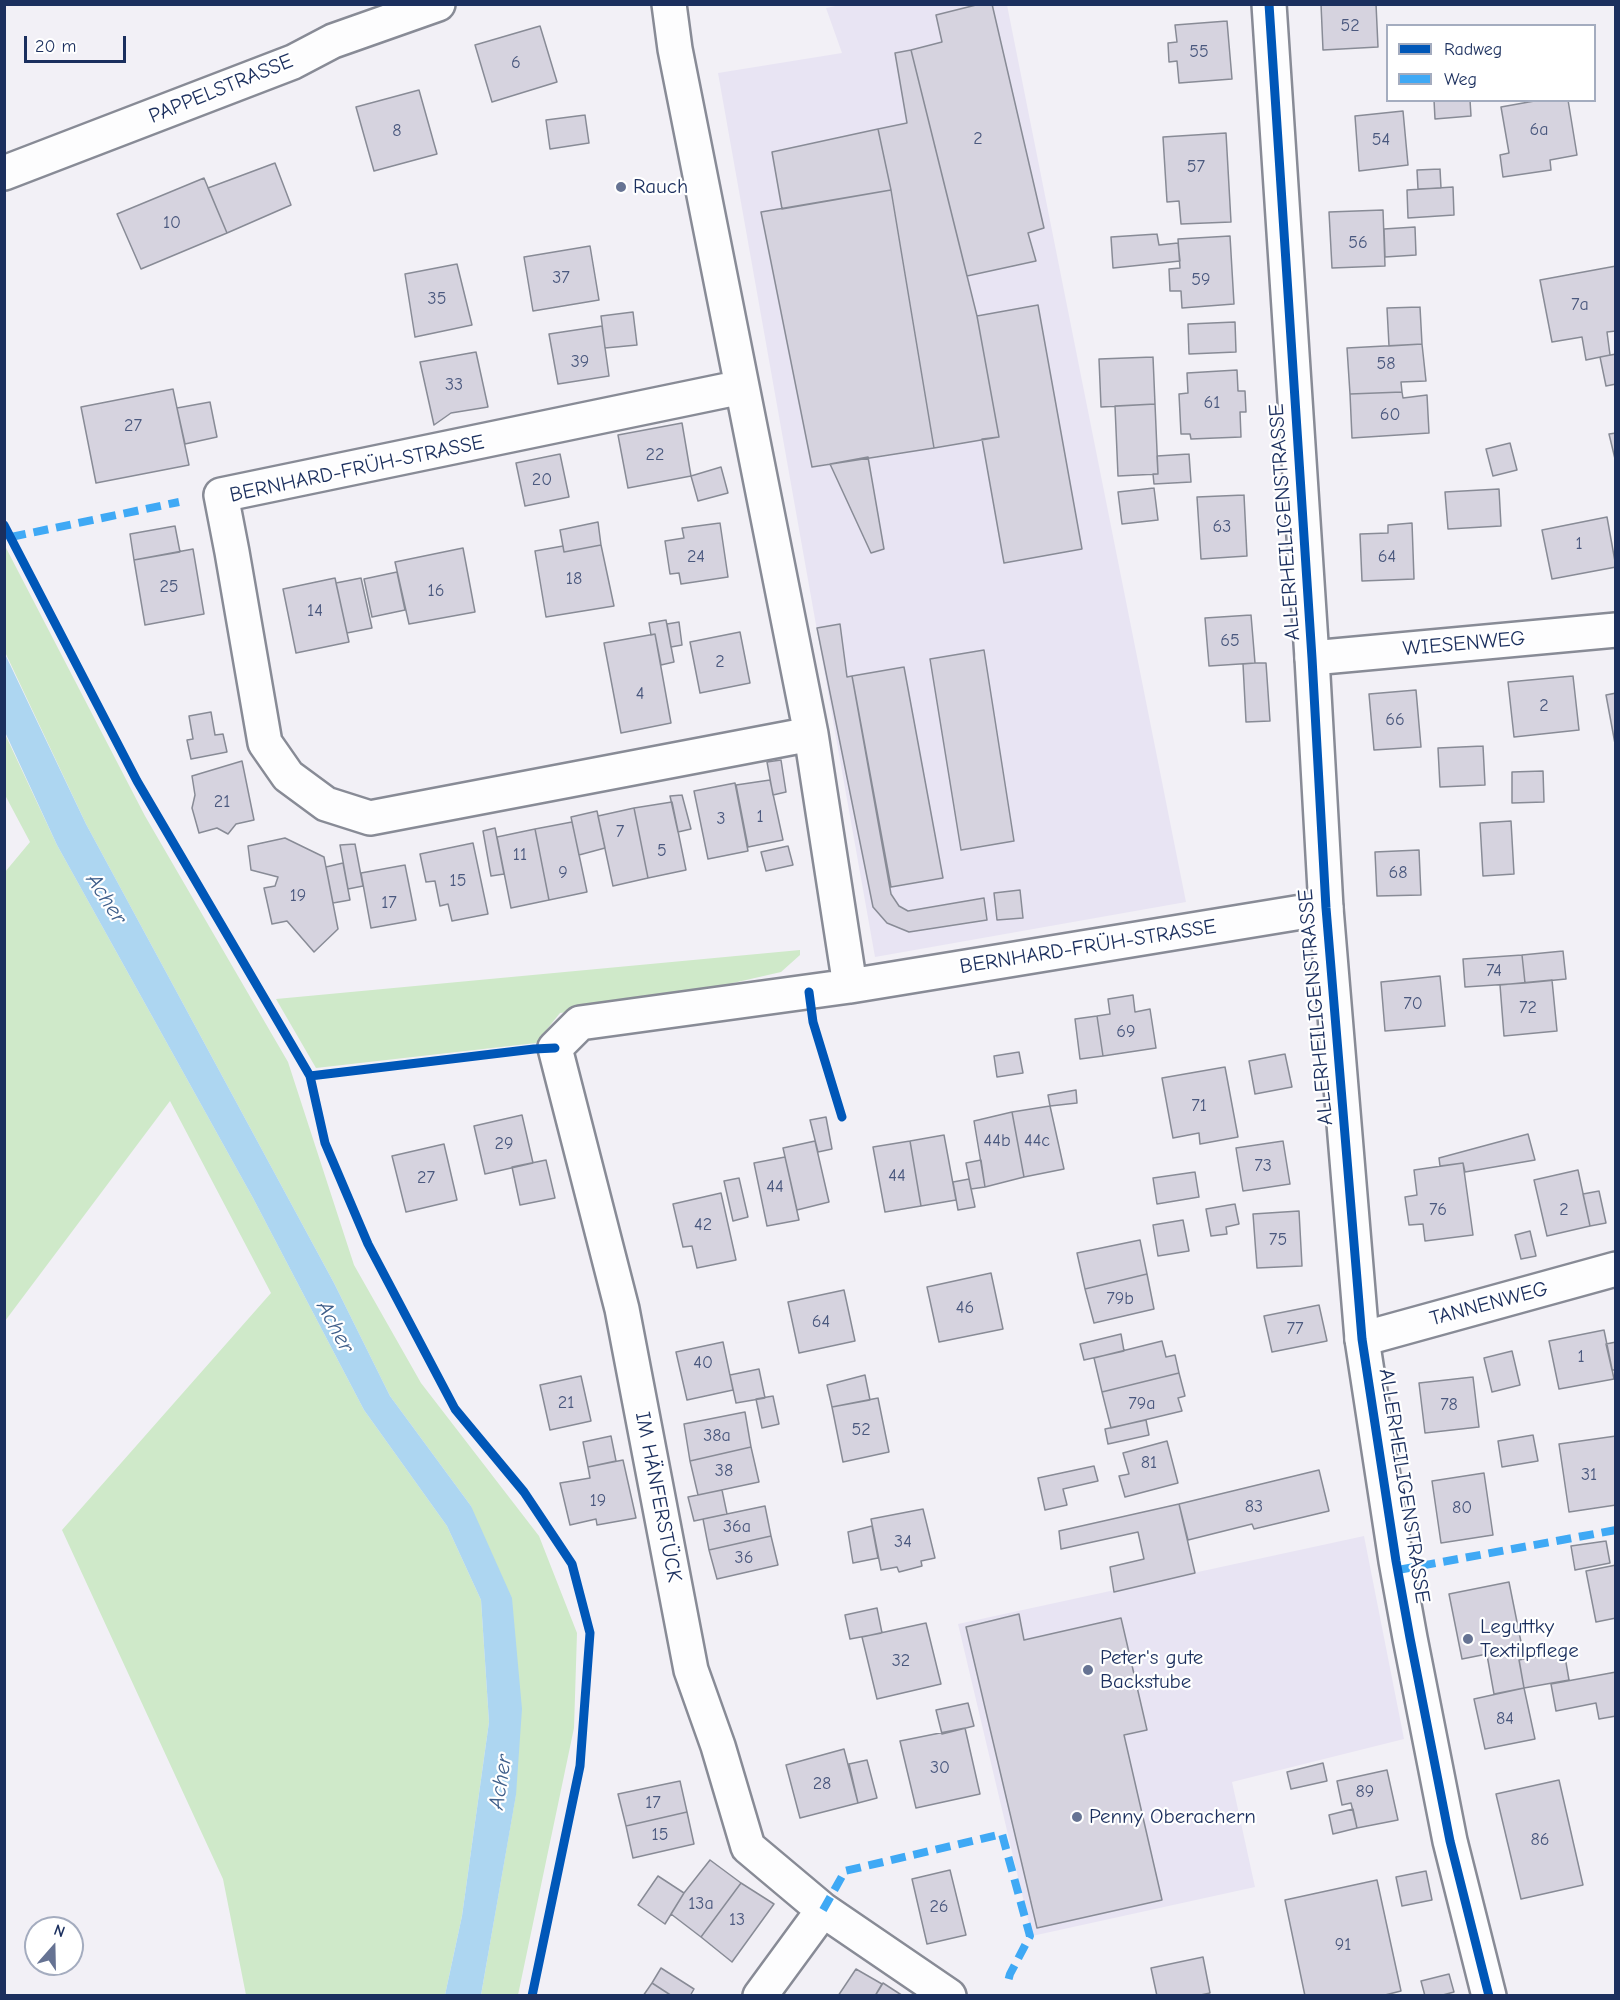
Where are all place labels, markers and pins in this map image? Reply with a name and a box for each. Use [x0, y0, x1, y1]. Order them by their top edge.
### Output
place label: Rauch [633, 174, 688, 200]
marker: Rauch [614, 180, 628, 194]
place label: Leguttky Textilpflege [1480, 1614, 1579, 1664]
marker: Leguttky Textilpflege [1461, 1632, 1475, 1646]
place label: Peter's gute Backstube [1100, 1645, 1203, 1695]
marker: Peter's gute Backstube [1081, 1663, 1095, 1677]
place label: Penny Oberachern [1089, 1804, 1256, 1830]
marker: Penny Oberachern [1070, 1810, 1084, 1824]

